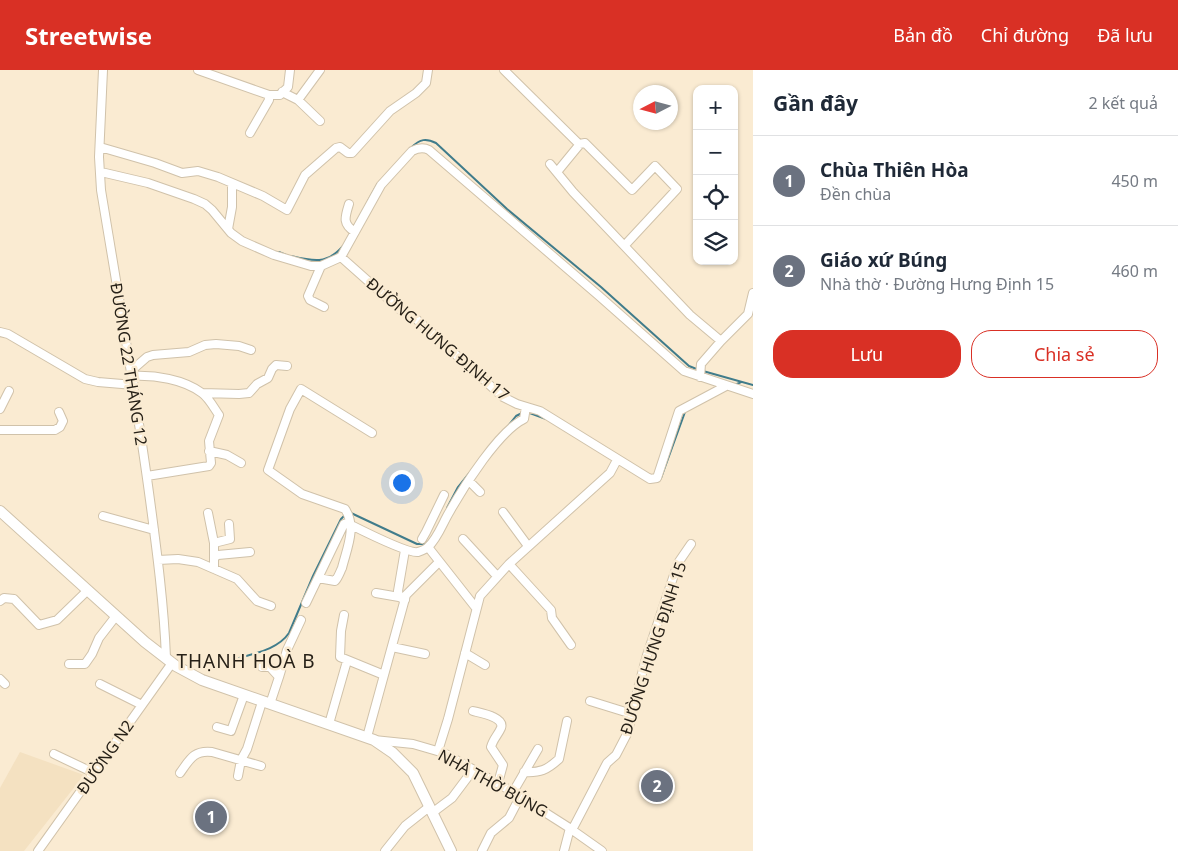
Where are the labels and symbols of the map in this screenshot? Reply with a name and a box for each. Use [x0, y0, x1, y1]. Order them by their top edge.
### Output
north arrow [633, 85, 678, 130]
street label: ĐƯỜNG HƯNG ĐỊNH 17 [362, 273, 514, 405]
street label: ĐƯỜNG 22 THÁNG 12 [105, 281, 153, 447]
your location [389, 470, 415, 496]
street label: ĐƯỜNG HƯNG ĐỊNH 15 [615, 559, 691, 737]
district label: THẠNH HOÀ B [176, 648, 316, 674]
street label: ĐƯỜNG N2 [71, 716, 139, 798]
street label: NHÀ THỜ BÚNG [434, 744, 552, 822]
pin: 2 [641, 767, 673, 805]
pin: 1 [195, 798, 227, 836]

